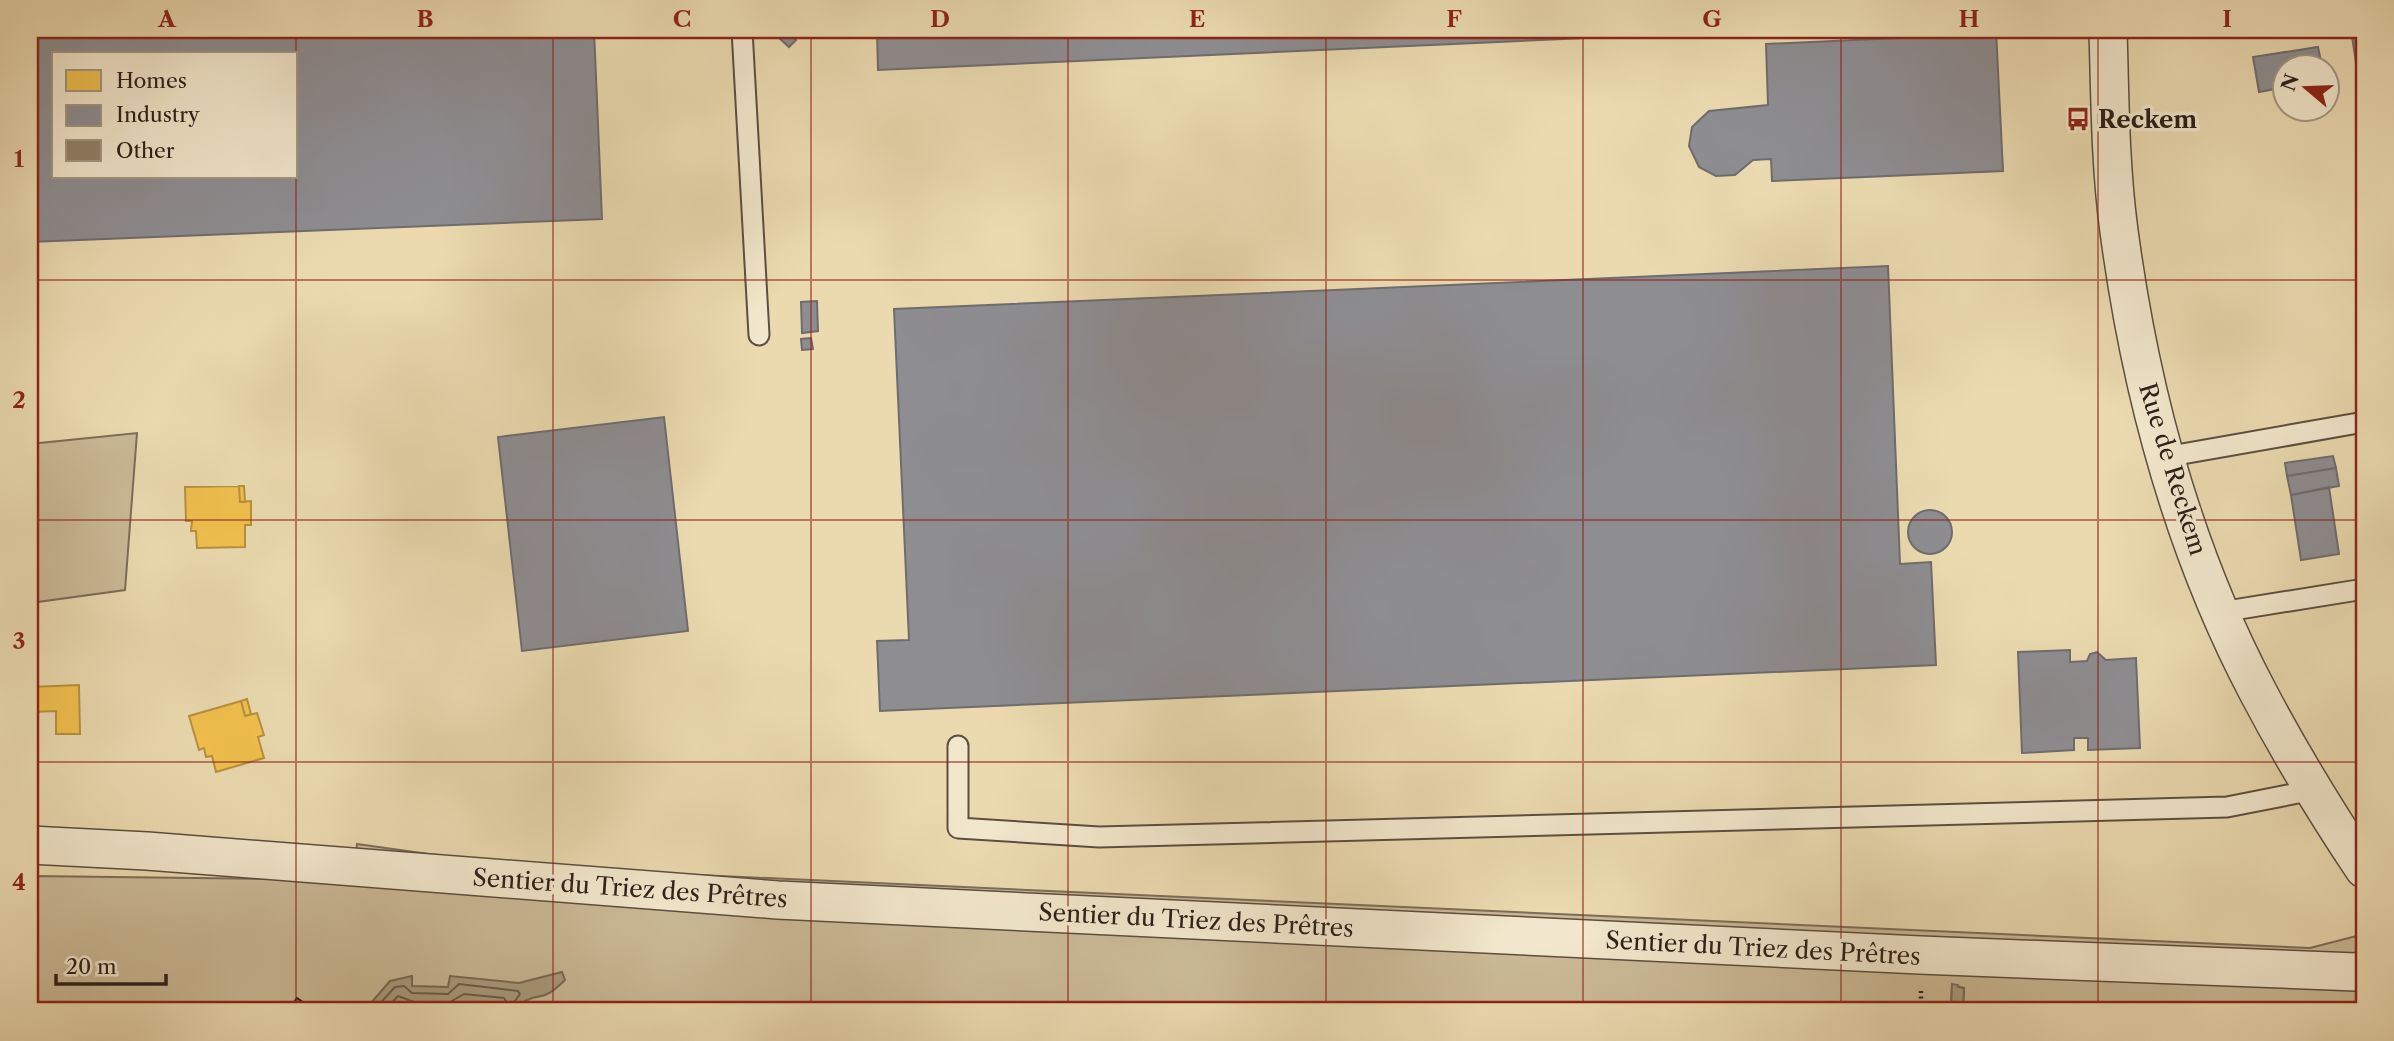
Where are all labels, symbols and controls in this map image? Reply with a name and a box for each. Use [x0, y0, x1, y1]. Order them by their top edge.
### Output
text: A [157, 5, 177, 33]
text: B [416, 5, 434, 33]
text: C [673, 5, 691, 33]
text: D [930, 5, 950, 33]
text: E [1189, 5, 1205, 33]
text: F [1446, 5, 1462, 33]
text: G [1702, 5, 1722, 33]
text: H [1959, 5, 1980, 33]
text: I [2222, 5, 2232, 33]
legend [52, 52, 298, 178]
north arrow [2272, 52, 2342, 122]
text: Homes [116, 68, 187, 93]
text: N [2277, 71, 2304, 94]
text: Industry [116, 102, 200, 127]
bus stop icon: Reckem [2064, 105, 2092, 133]
place label: Reckem [2098, 105, 2197, 134]
text: Other [116, 138, 175, 163]
text: 1 [14, 145, 25, 173]
street label: Rue de Reckem [2133, 379, 2213, 559]
text: 2 [12, 386, 26, 414]
text: 3 [13, 627, 26, 655]
street label: Sentier du Triez des Prêtres [472, 863, 788, 913]
text: 4 [12, 868, 26, 896]
street label: Sentier du Triez des Prêtres [1038, 897, 1354, 943]
street label: Sentier du Triez des Prêtres [1605, 925, 1921, 971]
scale bar [56, 943, 166, 987]
text: 20 m [66, 954, 117, 979]

